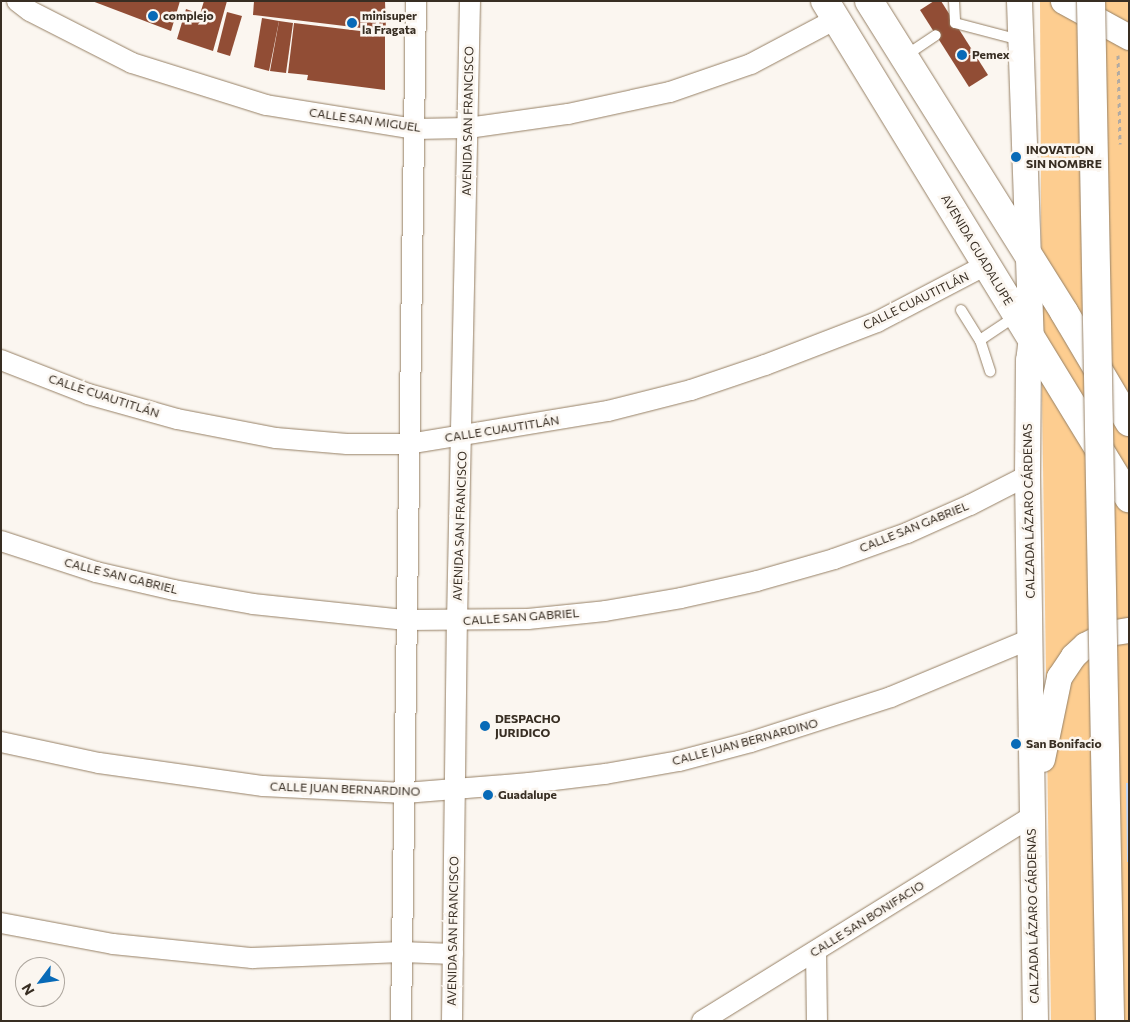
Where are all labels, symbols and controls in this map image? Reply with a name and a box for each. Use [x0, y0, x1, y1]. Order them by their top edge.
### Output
place label: complejo [163, 9, 214, 23]
place label: minisuper la Fragata [362, 9, 417, 37]
marker: complejo [147, 10, 159, 22]
marker: minisuper la Fragata [346, 17, 358, 29]
street label: AVENIDA SAN FRANCISCO [459, 46, 477, 196]
place label: Pemex [972, 48, 1010, 62]
marker: Pemex [956, 49, 968, 61]
street label: CALLE SAN MIGUEL [308, 105, 422, 135]
place label: INOVATION SIN NOMBRE [1026, 143, 1102, 171]
marker: INOVATION SIN NOMBRE [1010, 151, 1022, 163]
street label: AVENIDA GUADALUPE [938, 192, 1016, 308]
street label: CALLE CUAUTITLÁN [861, 269, 971, 333]
street label: CALLE CUAUTITLÁN [47, 371, 161, 421]
street label: CALLE CUAUTITLÁN [444, 413, 560, 445]
street label: CALZADA LÁZARO CÁRDENAS [1020, 423, 1038, 599]
street label: AVENIDA SAN FRANCISCO [450, 451, 470, 601]
street label: CALLE SAN GABRIEL [857, 498, 971, 556]
street label: CALLE SAN GABRIEL [63, 555, 179, 597]
street label: CALLE SAN GABRIEL [462, 606, 580, 628]
place label: DESPACHO JURIDICO [495, 712, 561, 740]
street label: CALLE JUAN BERNARDINO [670, 716, 820, 768]
marker: DESPACHO JURIDICO [479, 720, 491, 732]
place label: San Bonifacio [1026, 737, 1102, 751]
marker: San Bonifacio [1010, 738, 1022, 750]
street label: CALLE JUAN BERNARDINO [270, 779, 420, 799]
place label: Guadalupe [498, 788, 557, 802]
marker: Guadalupe [482, 789, 494, 801]
street label: CALZADA LÁZARO CÁRDENAS [1024, 828, 1042, 1004]
street label: AVENIDA SAN FRANCISCO [444, 856, 462, 1006]
street label: CALLE SAN BONIFACIO [807, 878, 927, 960]
north arrow [15, 957, 65, 1007]
text: N [18, 981, 38, 998]

